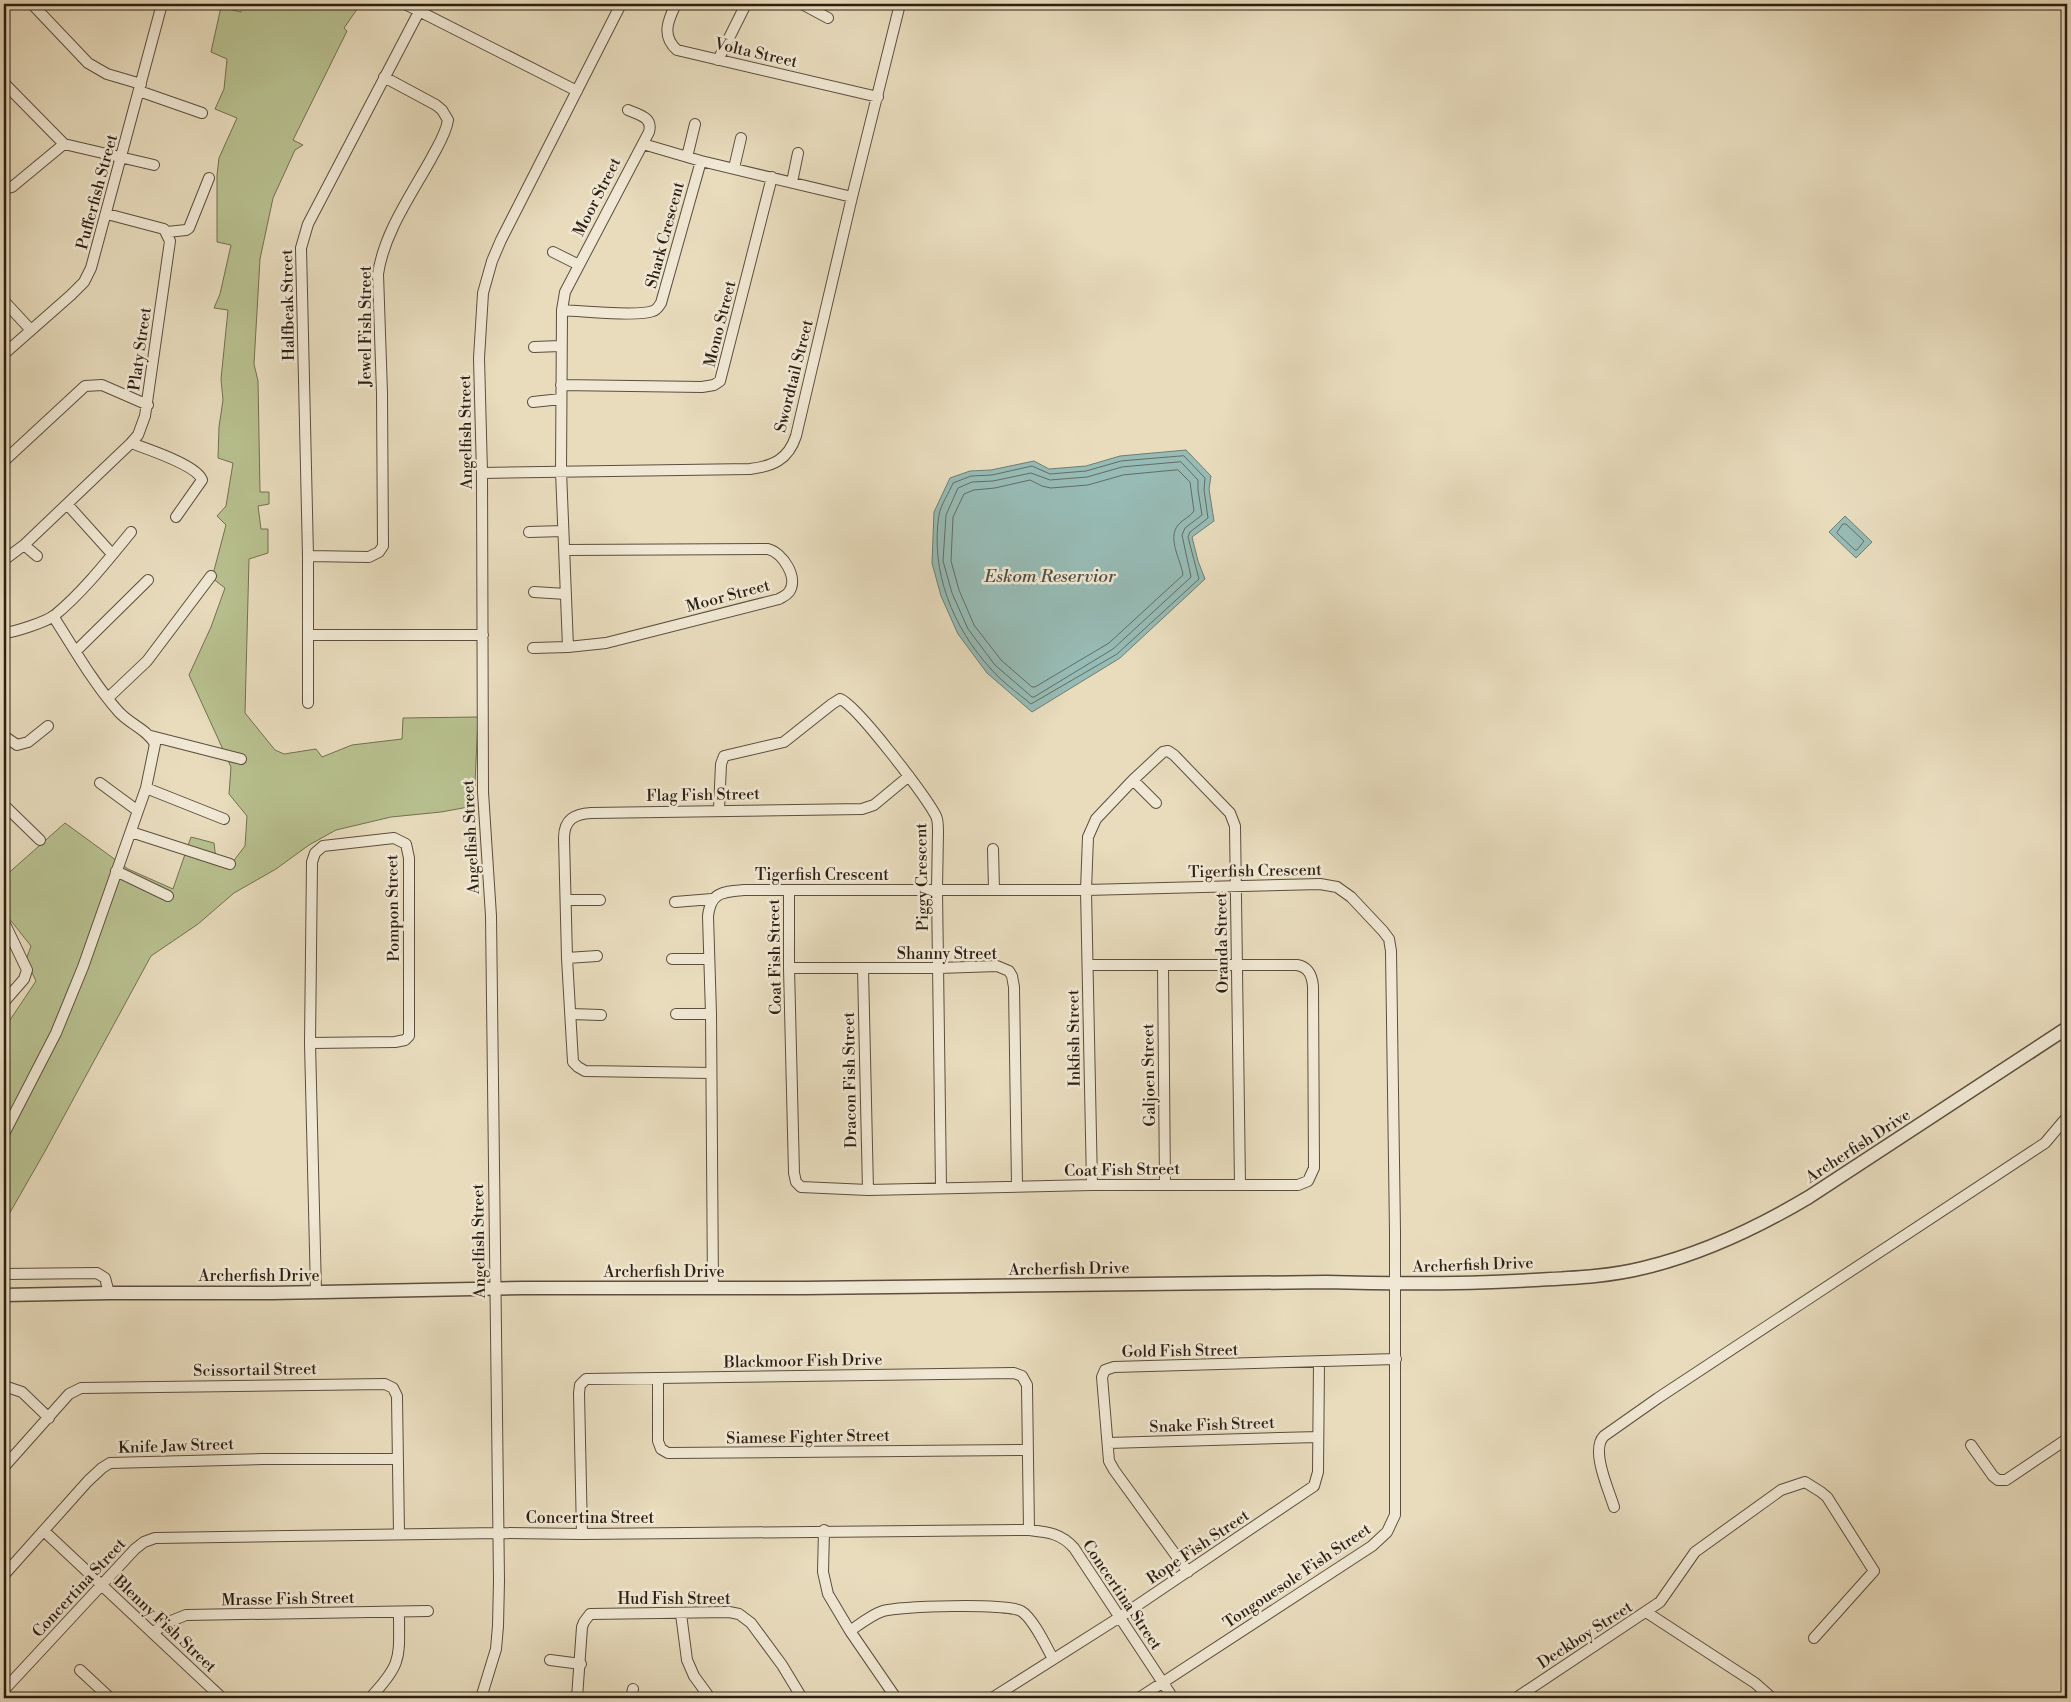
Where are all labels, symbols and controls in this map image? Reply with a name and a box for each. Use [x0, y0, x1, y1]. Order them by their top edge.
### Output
street label: Volta Street [712, 34, 800, 72]
street label: Pufferfish Street [72, 132, 122, 252]
street label: Moor Street [569, 154, 626, 240]
street label: Shark Crescent [641, 179, 689, 290]
street label: Halfbeak Street [277, 249, 299, 361]
street label: Jewel Fish Street [356, 265, 376, 387]
street label: Mono Street [700, 278, 740, 369]
street label: Platy Street [124, 306, 156, 392]
street label: Swordtail Street [770, 317, 818, 434]
street label: Angelfish Street [455, 374, 477, 490]
water label: Eskom Reservior [983, 565, 1116, 588]
street label: Moor Street [684, 575, 772, 617]
street label: Angelfish Street [458, 779, 484, 896]
street label: Flag Fish Street [646, 784, 760, 806]
street label: Piggy Crescent [911, 822, 933, 931]
street label: Pompon Street [382, 854, 404, 962]
street label: Tigerfish Crescent [1188, 860, 1322, 882]
street label: Tigerfish Crescent [755, 865, 889, 885]
street label: Oranda Street [1211, 892, 1233, 994]
street label: Coat Fish Street [764, 899, 786, 1015]
street label: Shanny Street [897, 944, 997, 964]
street label: Inkfish Street [1063, 989, 1085, 1087]
street label: Dracon Fish Street [839, 1011, 861, 1148]
street label: Galjoen Street [1138, 1023, 1160, 1127]
street label: Archerfish Drive [1801, 1105, 1914, 1188]
street label: Coat Fish Street [1064, 1159, 1180, 1181]
street label: Angelfish Street [468, 1183, 490, 1299]
street label: Archerfish Drive [1411, 1253, 1534, 1277]
street label: Archerfish Drive [1007, 1258, 1130, 1280]
street label: Archerfish Drive [603, 1262, 724, 1282]
street label: Archerfish Drive [198, 1266, 319, 1286]
street label: Gold Fish Street [1121, 1340, 1239, 1362]
street label: Blackmoor Fish Drive [722, 1350, 883, 1372]
street label: Scissortail Street [193, 1359, 317, 1381]
street label: Snake Fish Street [1149, 1413, 1275, 1437]
street label: Siamese Fighter Street [726, 1426, 890, 1448]
street label: Knife Jaw Street [118, 1434, 235, 1458]
street label: Rope Fish Street [1143, 1505, 1253, 1589]
street label: Concertina Street [526, 1508, 655, 1528]
street label: Tongouesole Fish Street [1219, 1519, 1375, 1633]
street label: Concertina Street [28, 1534, 130, 1642]
street label: Concertina Street [1078, 1536, 1166, 1654]
street label: Blenny Fish Street [109, 1571, 221, 1677]
street label: Mrasse Fish Street [221, 1588, 355, 1610]
street label: Hud Fish Street [617, 1589, 731, 1609]
street label: Deckboy Street [1534, 1597, 1637, 1673]

